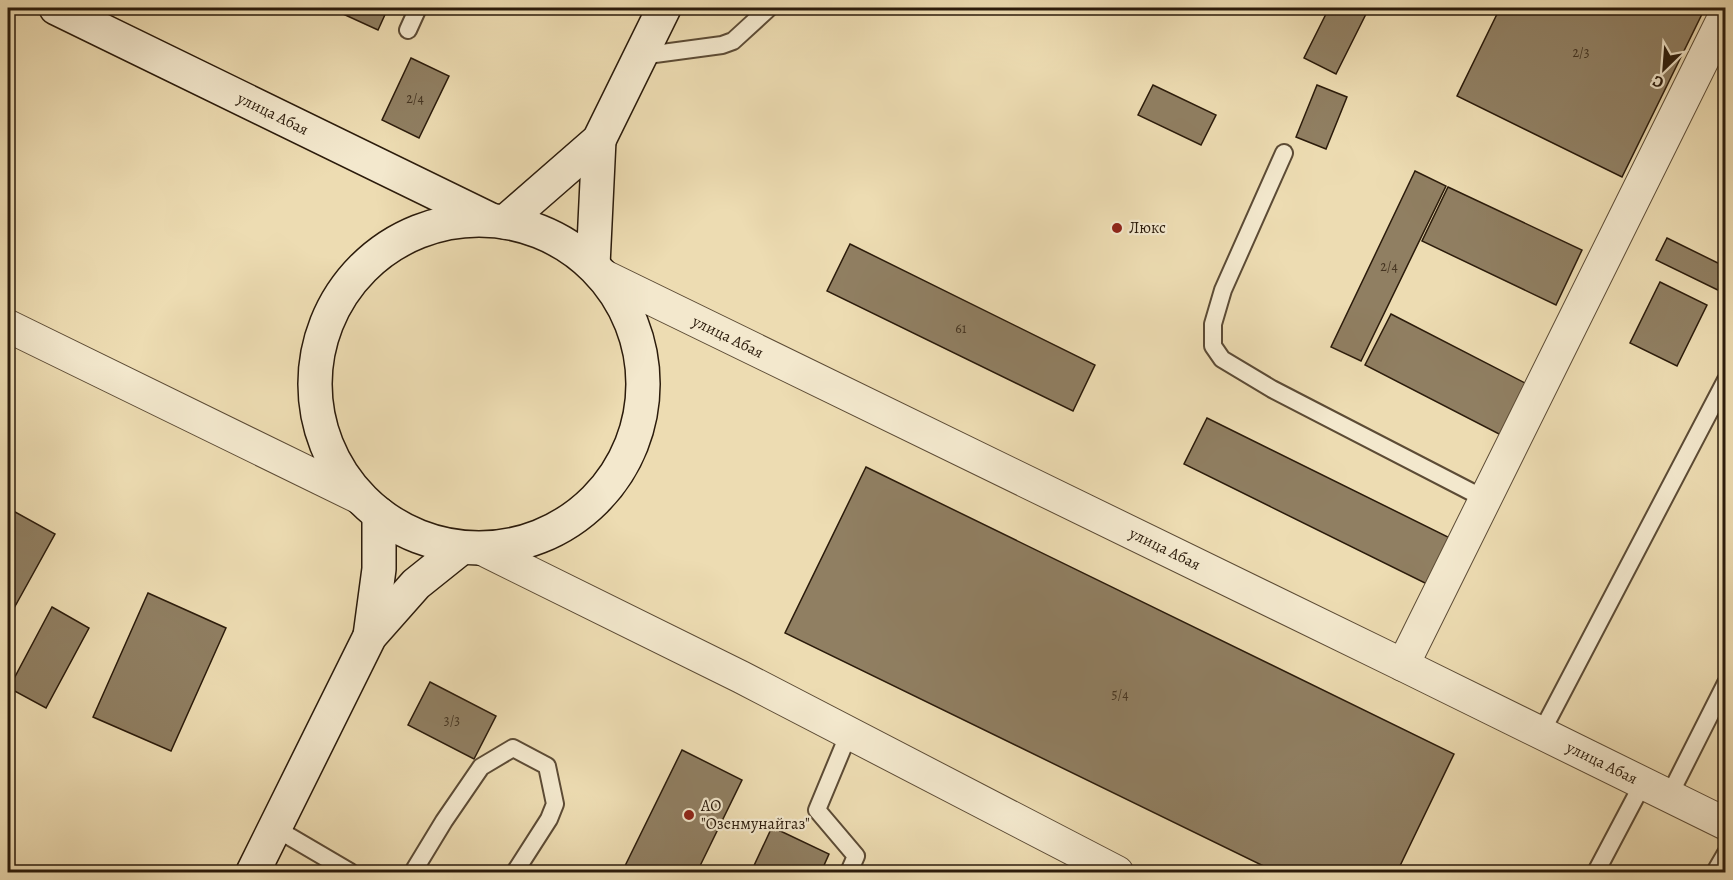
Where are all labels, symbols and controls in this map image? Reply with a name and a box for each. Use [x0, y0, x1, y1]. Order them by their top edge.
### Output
north arrow [1634, 39, 1694, 99]
house number: 2/3 [1572, 43, 1590, 62]
text: С [1649, 70, 1667, 94]
street label: улица Абая [233, 87, 313, 141]
house number: 2/4 [406, 89, 424, 108]
place label: Люкс [1129, 217, 1166, 239]
marker: Люкс [1110, 221, 1124, 235]
house number: 2/4 [1380, 257, 1398, 276]
street label: улица Абая [688, 310, 768, 364]
house number: 61 [955, 319, 967, 338]
street label: улица Абая [1125, 522, 1205, 576]
house number: 5/4 [1112, 685, 1128, 704]
house number: 3/3 [444, 711, 460, 730]
street label: улица Абая [1562, 736, 1642, 790]
place label: АО "Озенмунайгаз" [700, 795, 810, 835]
marker: АО "Озенмунайгаз" [682, 808, 696, 822]

